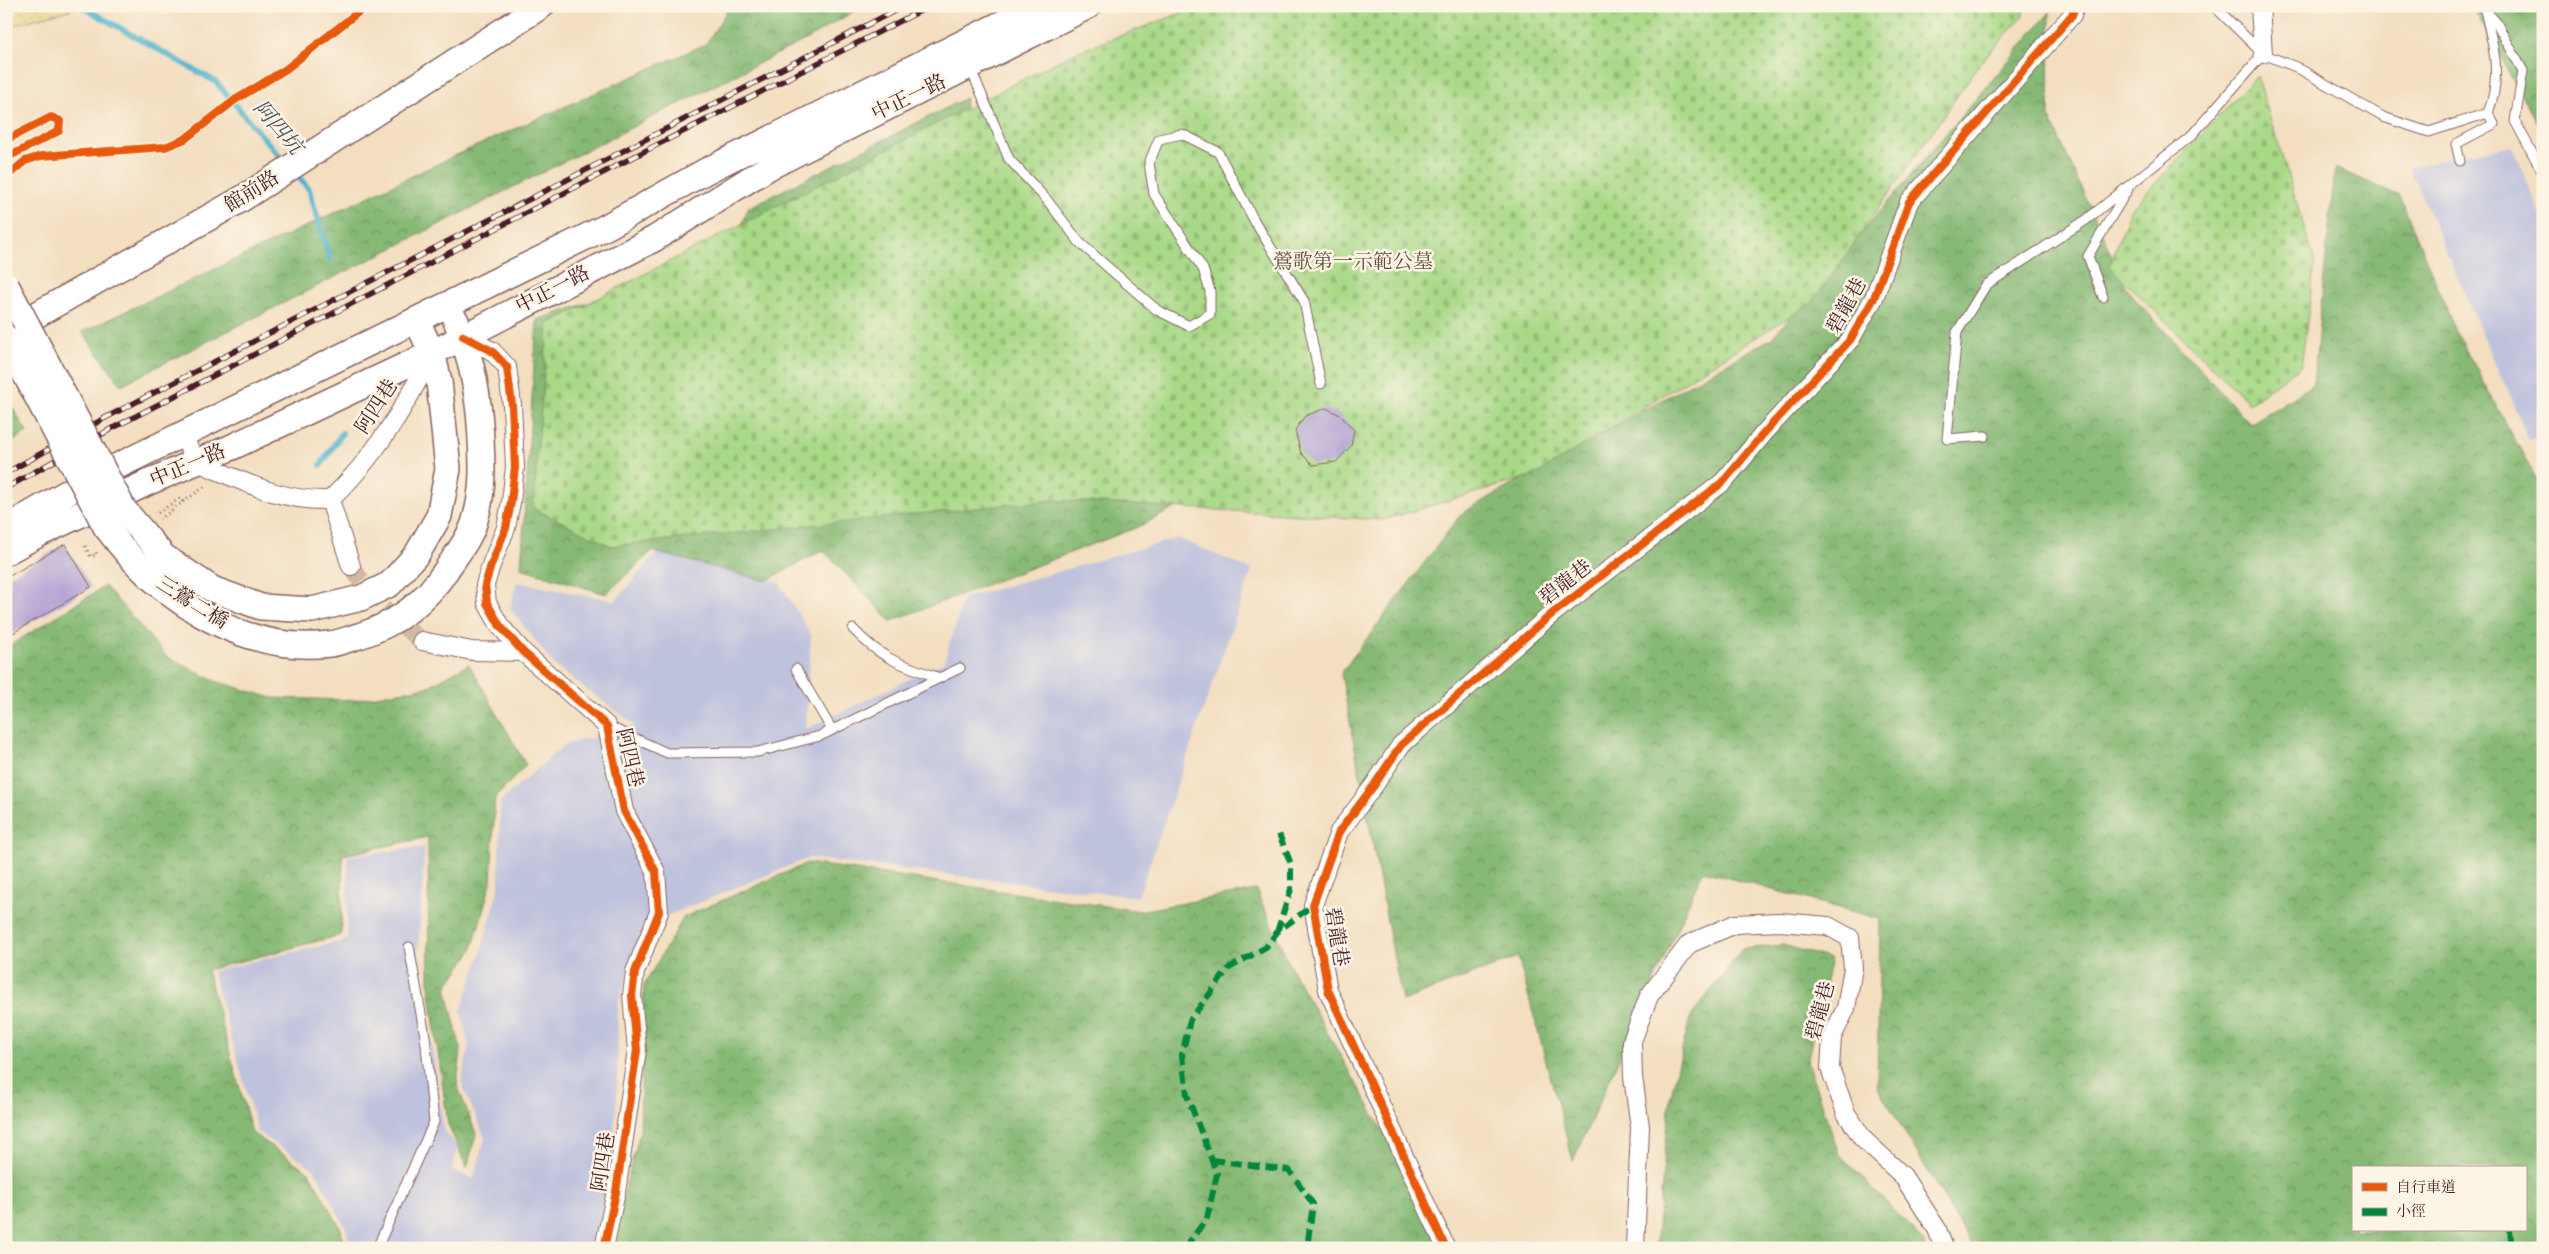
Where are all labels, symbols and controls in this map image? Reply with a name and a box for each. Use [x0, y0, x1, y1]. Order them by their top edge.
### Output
street label: 中正一路 [868, 69, 950, 127]
water label: 阿四坑 [246, 95, 310, 163]
street label: 館前路 [220, 166, 284, 218]
park label: 鶯歌第一示範公墓 [1273, 250, 1433, 275]
street label: 中正一路 [512, 261, 594, 319]
street label: 碧龍巷 [1822, 274, 1872, 338]
street label: 阿四巷 [350, 375, 404, 439]
street label: 中正一路 [146, 439, 230, 493]
street label: 碧龍巷 [1535, 555, 1597, 611]
street label: 三鶯二橋 [151, 571, 233, 635]
street label: 阿四巷 [610, 726, 648, 790]
street label: 碧龍巷 [1319, 905, 1353, 969]
street label: 碧龍巷 [1801, 979, 1841, 1043]
street label: 阿四巷 [587, 1130, 621, 1194]
legend [2352, 1166, 2526, 1232]
text: 自行車道 [2396, 1178, 2456, 1197]
text: 小徑 [2396, 1202, 2426, 1221]

